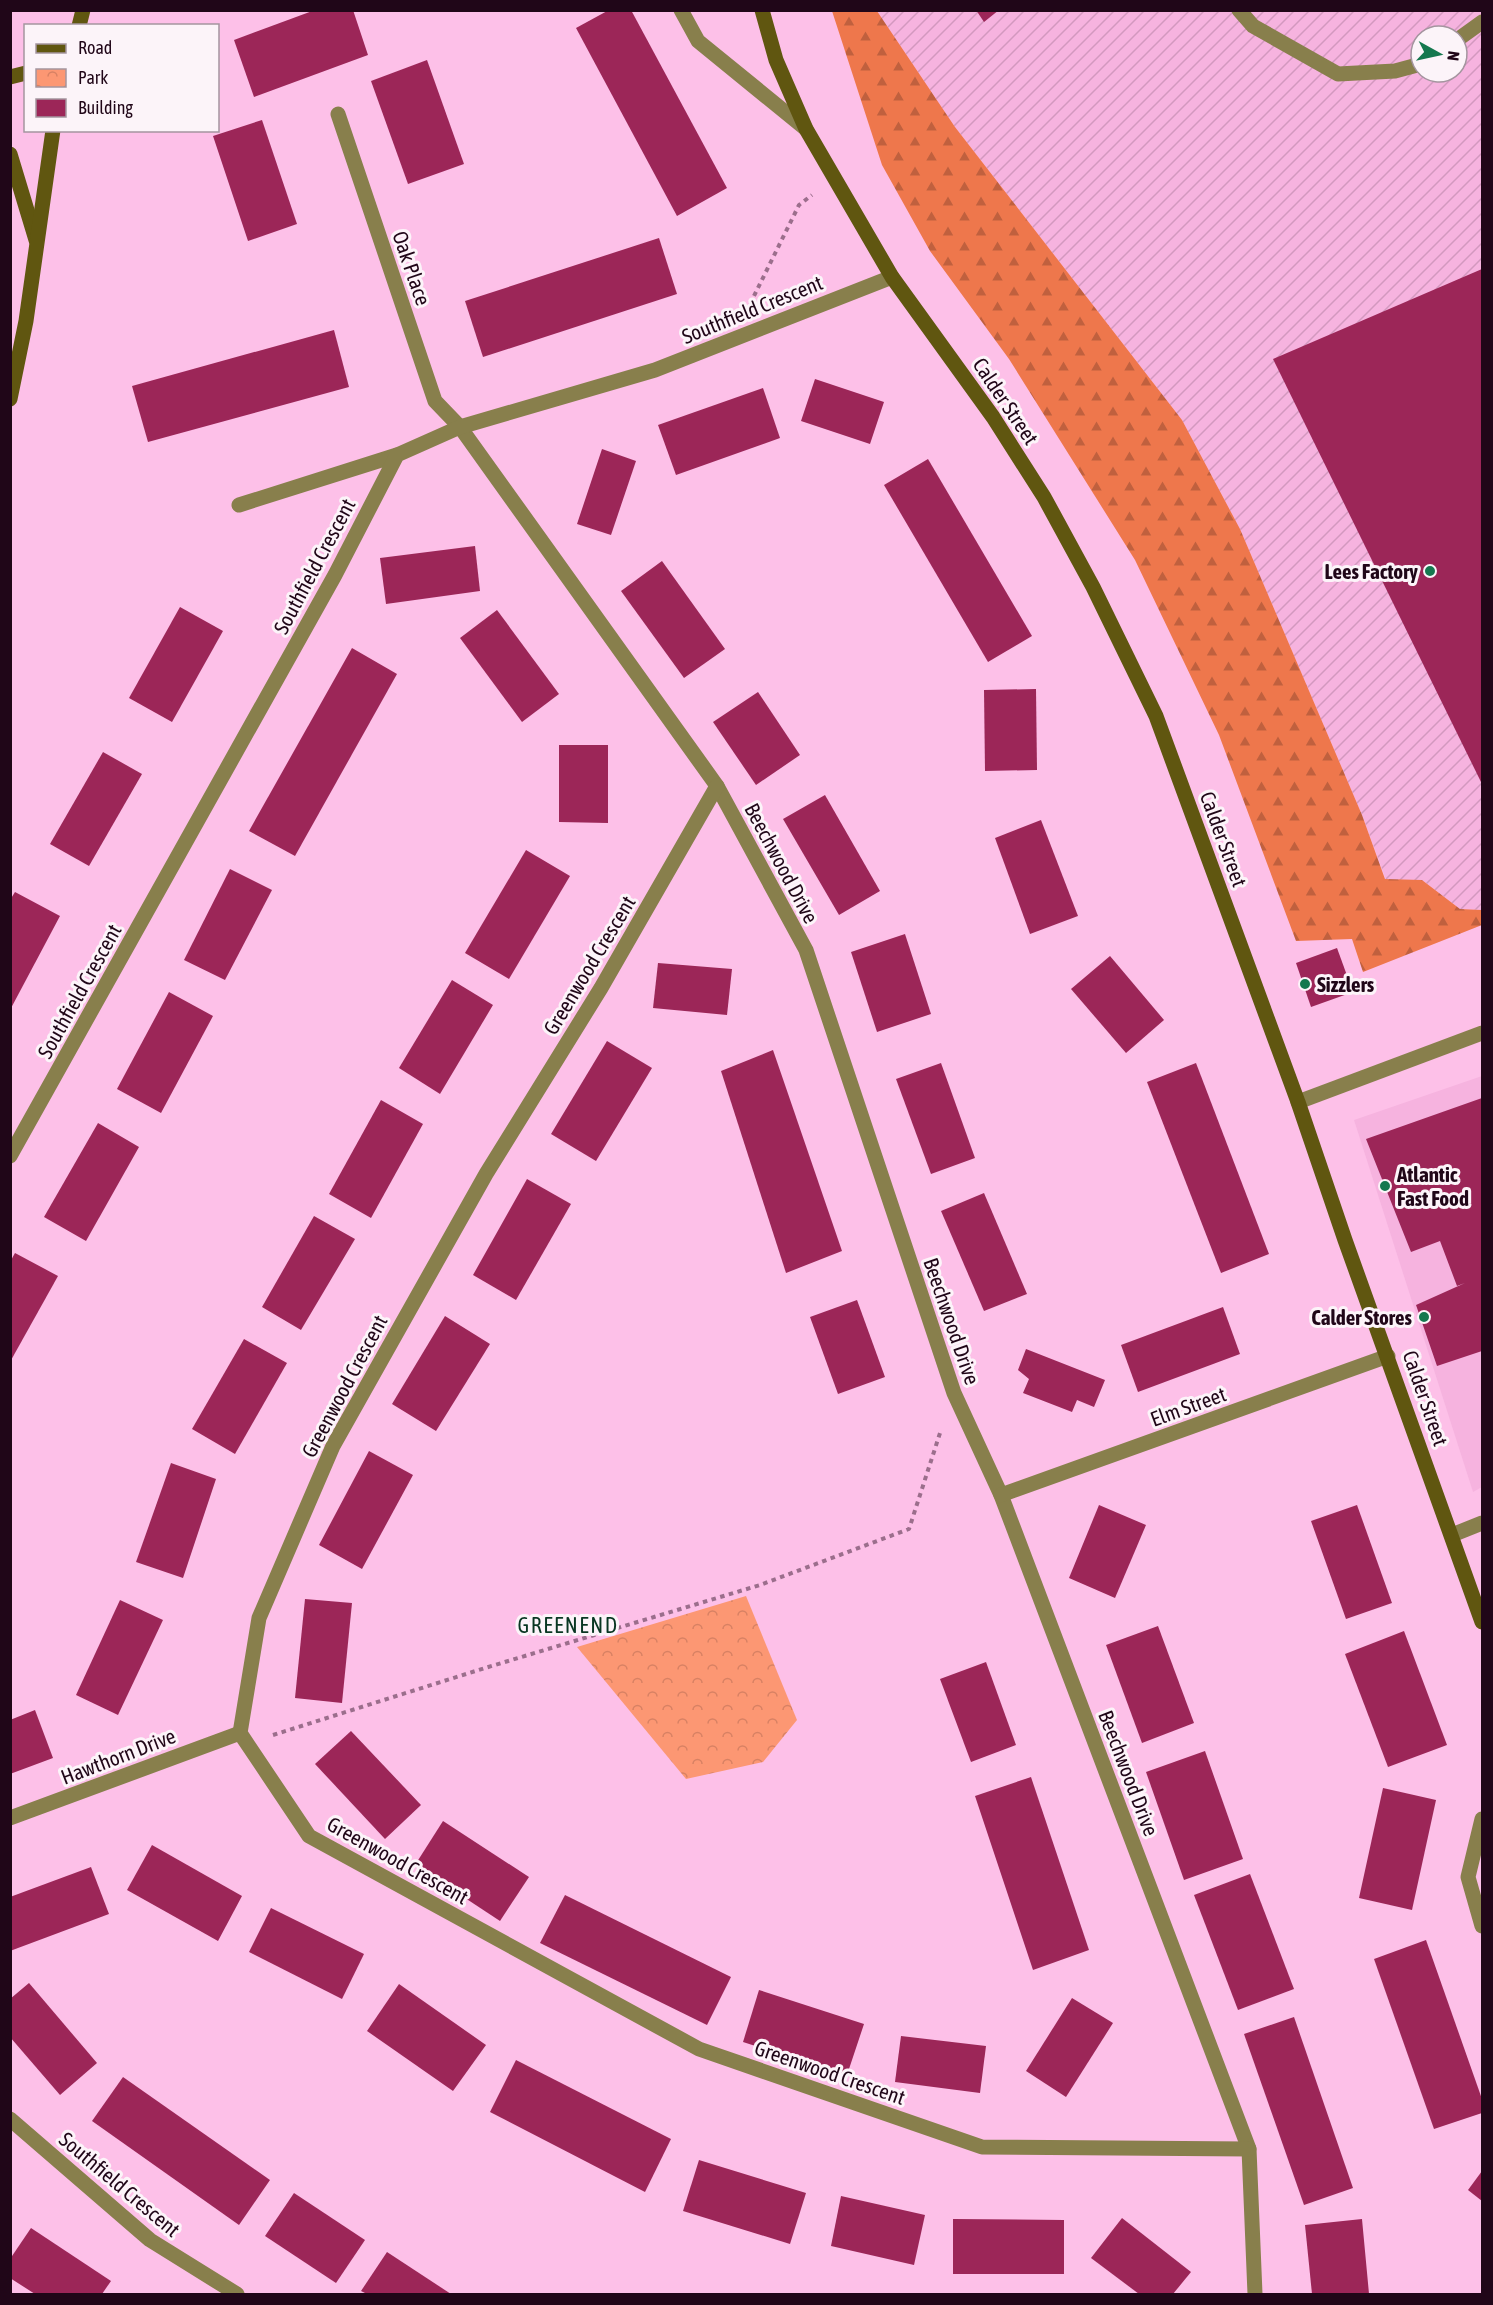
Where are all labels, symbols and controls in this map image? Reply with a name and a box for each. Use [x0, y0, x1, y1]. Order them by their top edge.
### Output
legend [24, 24, 219, 132]
north arrow [1409, 24, 1469, 84]
text: Road [78, 37, 112, 58]
text: N [1444, 50, 1463, 62]
text: Park [78, 67, 108, 88]
text: Building [78, 97, 133, 118]
street label: Oak Place [388, 228, 436, 308]
street label: Southfield Crescent [678, 270, 826, 348]
street label: Calder Street [968, 353, 1044, 449]
street label: Southfield Crescent [268, 494, 360, 638]
place label: Lees Factory [1324, 559, 1418, 583]
marker: Lees Factory [1423, 564, 1437, 578]
street label: Calder Street [1196, 788, 1252, 890]
street label: Beechwood Drive [740, 799, 824, 927]
street label: Greenwood Crescent [538, 891, 640, 1039]
street label: Southfield Crescent [32, 920, 126, 1062]
place label: Sizzlers [1317, 972, 1375, 996]
marker: Sizzlers [1298, 977, 1312, 991]
place label: Atlantic Fast Food [1396, 1162, 1469, 1210]
marker: Atlantic Fast Food [1378, 1179, 1392, 1193]
street label: Beechwood Drive [919, 1254, 985, 1388]
place label: Calder Stores [1311, 1305, 1413, 1329]
marker: Calder Stores [1417, 1310, 1431, 1324]
street label: Greenwood Crescent [296, 1311, 392, 1461]
street label: Calder Street [1399, 1347, 1453, 1449]
street label: Elm Street [1147, 1381, 1229, 1431]
district label: GREENEND [517, 1612, 619, 1638]
street label: Beechwood Drive [1094, 1707, 1164, 1839]
street label: Hawthorn Drive [57, 1723, 179, 1789]
street label: Greenwood Crescent [323, 1811, 473, 1909]
street label: Greenwood Crescent [752, 2035, 908, 2109]
street label: Southfield Crescent [55, 2127, 185, 2241]

